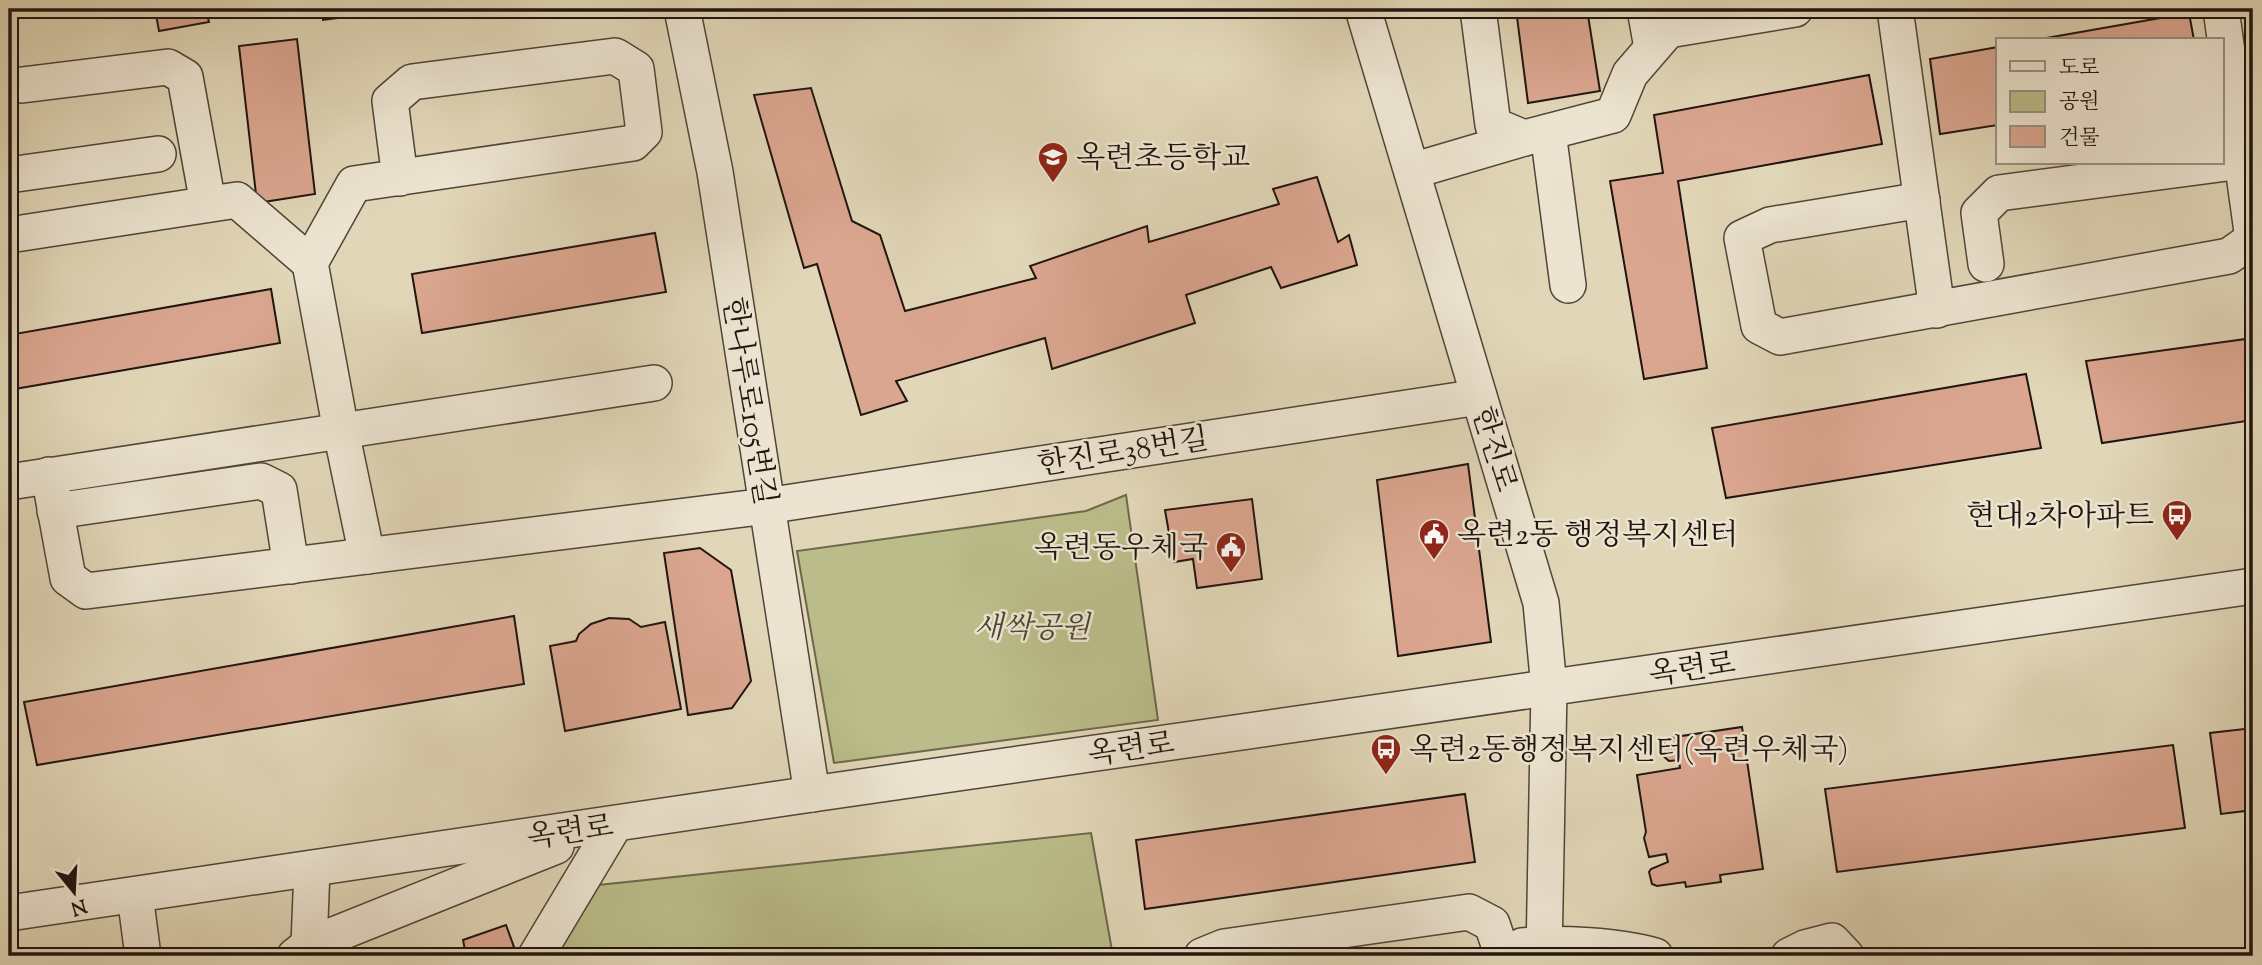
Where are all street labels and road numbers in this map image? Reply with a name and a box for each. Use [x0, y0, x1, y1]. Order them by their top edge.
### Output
street label: 한나루로105번길 [710, 294, 785, 508]
street label: 한진로 [1459, 402, 1526, 498]
street label: 한진로38번길 [1035, 419, 1212, 488]
street label: 옥련로 [1646, 643, 1738, 698]
street label: 옥련로 [1085, 723, 1177, 778]
street label: 옥련로 [524, 806, 616, 861]

